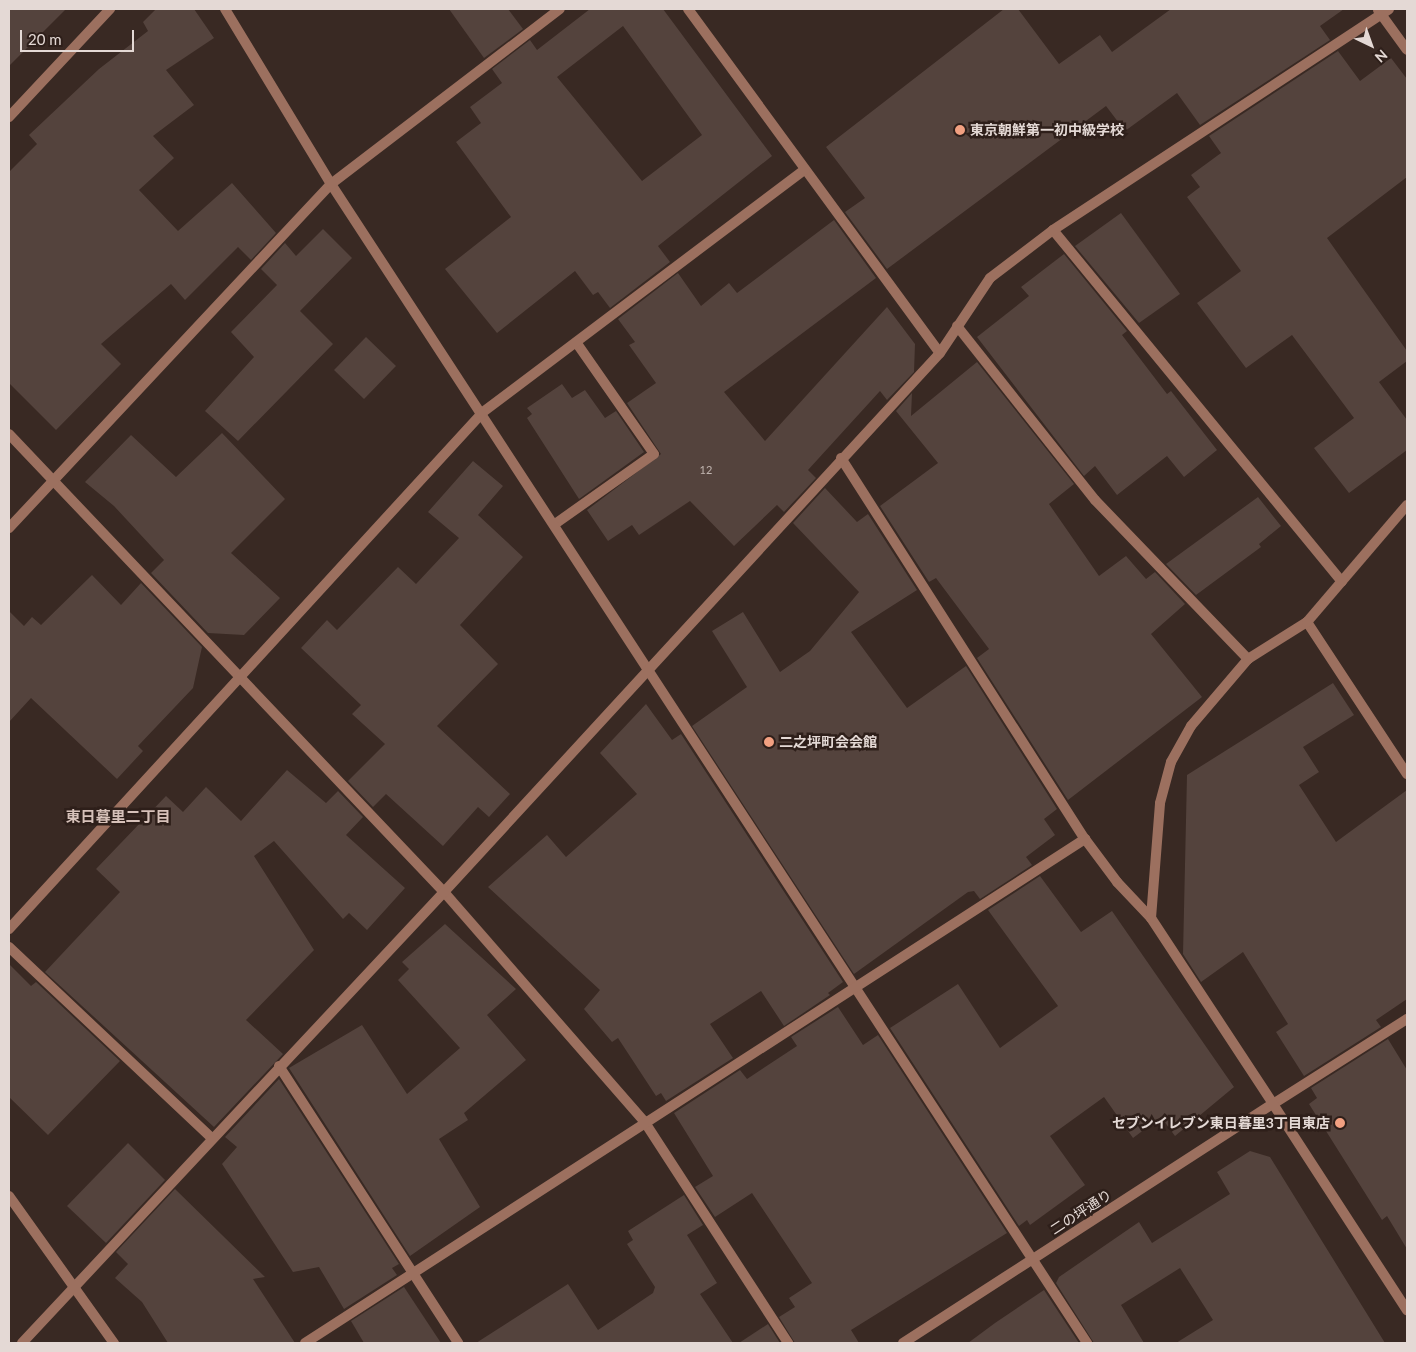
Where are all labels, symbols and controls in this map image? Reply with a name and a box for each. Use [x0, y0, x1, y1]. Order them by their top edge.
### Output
scale bar [22, 20, 136, 52]
north arrow [1346, 20, 1396, 70]
text: 20 m [28, 30, 62, 48]
text: N [1372, 47, 1391, 66]
place label: 東京朝鮮第一初中級学校 [970, 122, 1124, 138]
marker: 東京朝鮮第一初中級学校 [954, 124, 966, 136]
house number: 12 [700, 463, 712, 477]
place label: 二之坪町会会館 [779, 734, 877, 750]
marker: 二之坪町会会館 [763, 736, 775, 748]
district label: 東日暮里二丁目 [66, 808, 170, 826]
place label: セブンイレブン東日暮里3丁目東店 [1112, 1115, 1330, 1131]
marker: セブンイレブン東日暮里3丁目東店 [1334, 1117, 1346, 1129]
street label: 二の坪通り [1047, 1186, 1115, 1238]

